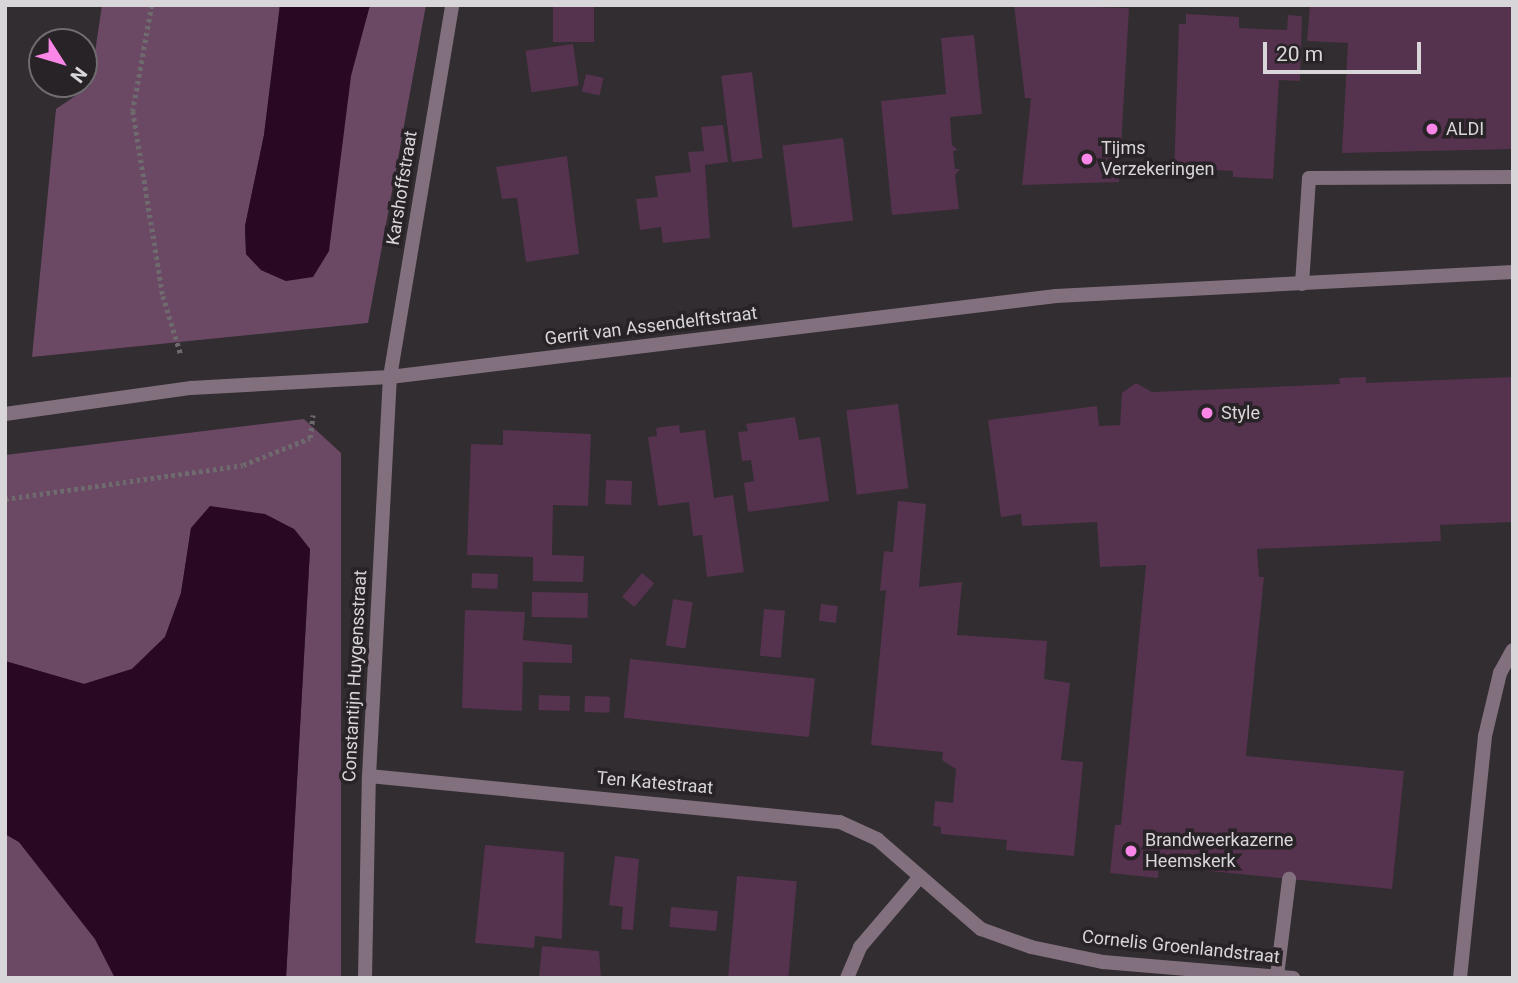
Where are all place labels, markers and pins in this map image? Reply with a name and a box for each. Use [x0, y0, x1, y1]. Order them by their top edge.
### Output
place label: ALDI [1446, 118, 1484, 140]
marker: ALDI [1424, 121, 1440, 137]
place label: Tijms Verzekeringen [1101, 138, 1215, 180]
marker: Tijms Verzekeringen [1079, 151, 1095, 167]
place label: Style [1221, 402, 1260, 424]
marker: Style [1199, 405, 1215, 421]
place label: Brandweerkazerne Heemskerk [1145, 830, 1293, 872]
marker: Brandweerkazerne Heemskerk [1123, 843, 1139, 859]

